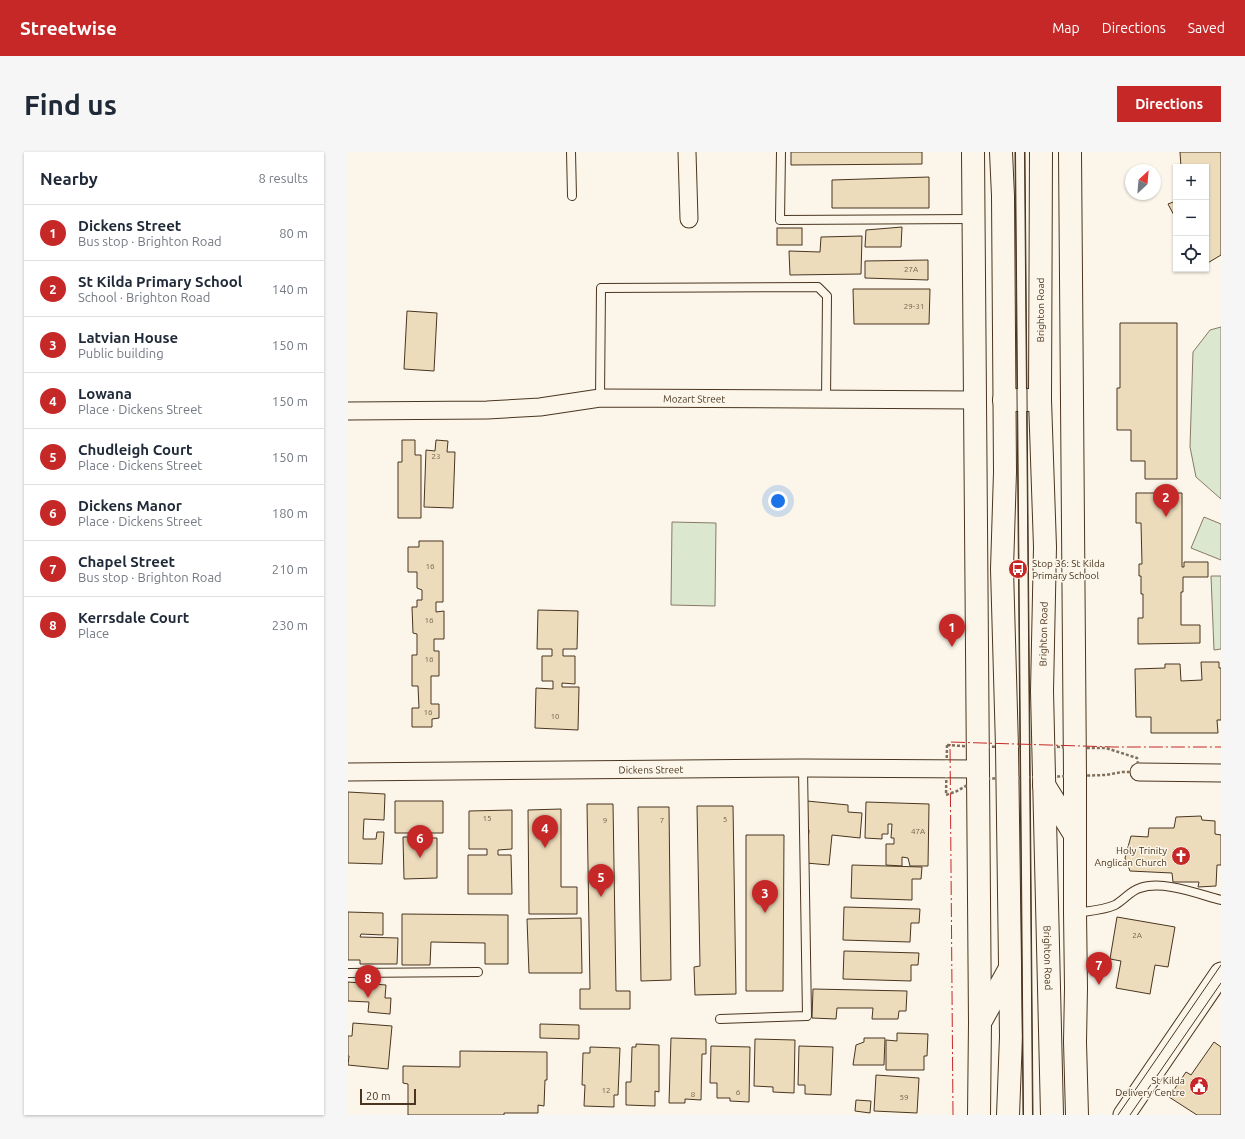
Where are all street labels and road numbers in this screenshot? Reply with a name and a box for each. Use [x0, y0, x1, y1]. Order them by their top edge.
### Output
street label: Brighton Road [1035, 277, 1046, 342]
street label: Mozart Street [663, 393, 725, 405]
street label: Brighton Road [1037, 601, 1050, 667]
street label: Dickens Street [618, 764, 684, 776]
street label: Brighton Road [1042, 925, 1054, 991]

